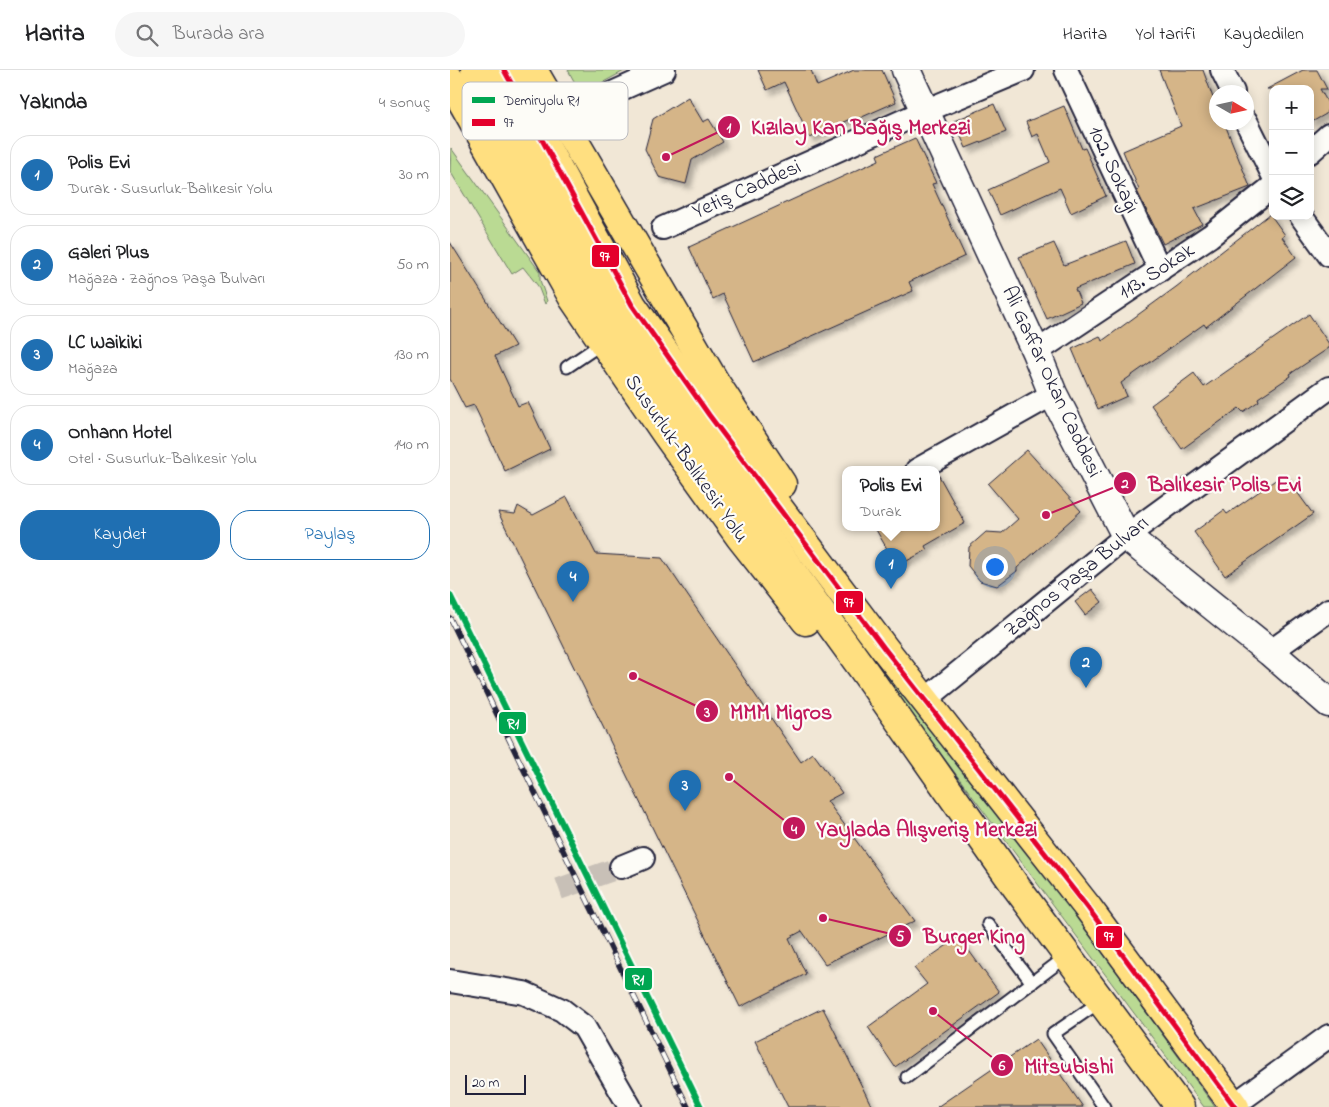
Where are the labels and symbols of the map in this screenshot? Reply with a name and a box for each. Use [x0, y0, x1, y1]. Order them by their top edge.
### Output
legend [462, 82, 628, 140]
north arrow [1209, 85, 1254, 130]
text: Demiryolu R1 [503, 91, 580, 113]
callout: Kızılay Kan Bağış Merkezi [716, 108, 981, 145]
text: 97 [504, 113, 514, 134]
text: Kızılay Kan Bağış Merkezi [751, 113, 971, 146]
text: 1 [727, 117, 732, 139]
street label: 102. Sokağı [1078, 121, 1146, 219]
street label: Yetiş Caddesi [688, 153, 806, 227]
street label: 113. Sokak [1113, 236, 1202, 308]
line badge: 97 [591, 244, 620, 268]
text: 97 [599, 247, 610, 268]
street label: Ali Gaffar Okan Caddesi [993, 281, 1109, 483]
street label: Susurluk-Balıkesir Yolu [616, 369, 756, 549]
callout: Balıkesir Polis Evi [1113, 464, 1311, 501]
text: Balıkesir Polis Evi [1147, 470, 1302, 502]
text: 2 [1120, 473, 1129, 495]
street label: Zağnos Paşa Bulvarı [998, 509, 1157, 646]
pin: 1 [875, 548, 907, 589]
your location [982, 554, 1008, 580]
pin: 4 [557, 561, 589, 602]
line badge: 97 [835, 590, 864, 614]
text: 97 [843, 593, 854, 614]
pin: 2 [1070, 647, 1102, 688]
callout: MMM Migros [695, 693, 842, 730]
text: MMM Migros [730, 698, 832, 731]
text: 3 [703, 702, 710, 724]
line badge: R1 [498, 711, 527, 735]
text: R1 [506, 714, 520, 735]
pin: 3 [669, 770, 701, 811]
callout: Yaylada Alışveriş Merkezi [781, 810, 1048, 847]
text: Yaylada Alışveriş Merkezi [815, 815, 1038, 848]
text: 4 [790, 819, 798, 841]
callout: Burger King [888, 917, 1034, 954]
text: Burger King [922, 922, 1025, 955]
line badge: 97 [1095, 925, 1123, 949]
text: 5 [896, 926, 905, 948]
text: 97 [1103, 927, 1114, 948]
line badge: R1 [624, 967, 653, 991]
text: R1 [631, 970, 645, 991]
callout: Mitsubishi [990, 1047, 1124, 1084]
text: Mitsubishi [1024, 1052, 1114, 1084]
text: 6 [998, 1055, 1006, 1077]
scale bar [465, 1072, 526, 1095]

